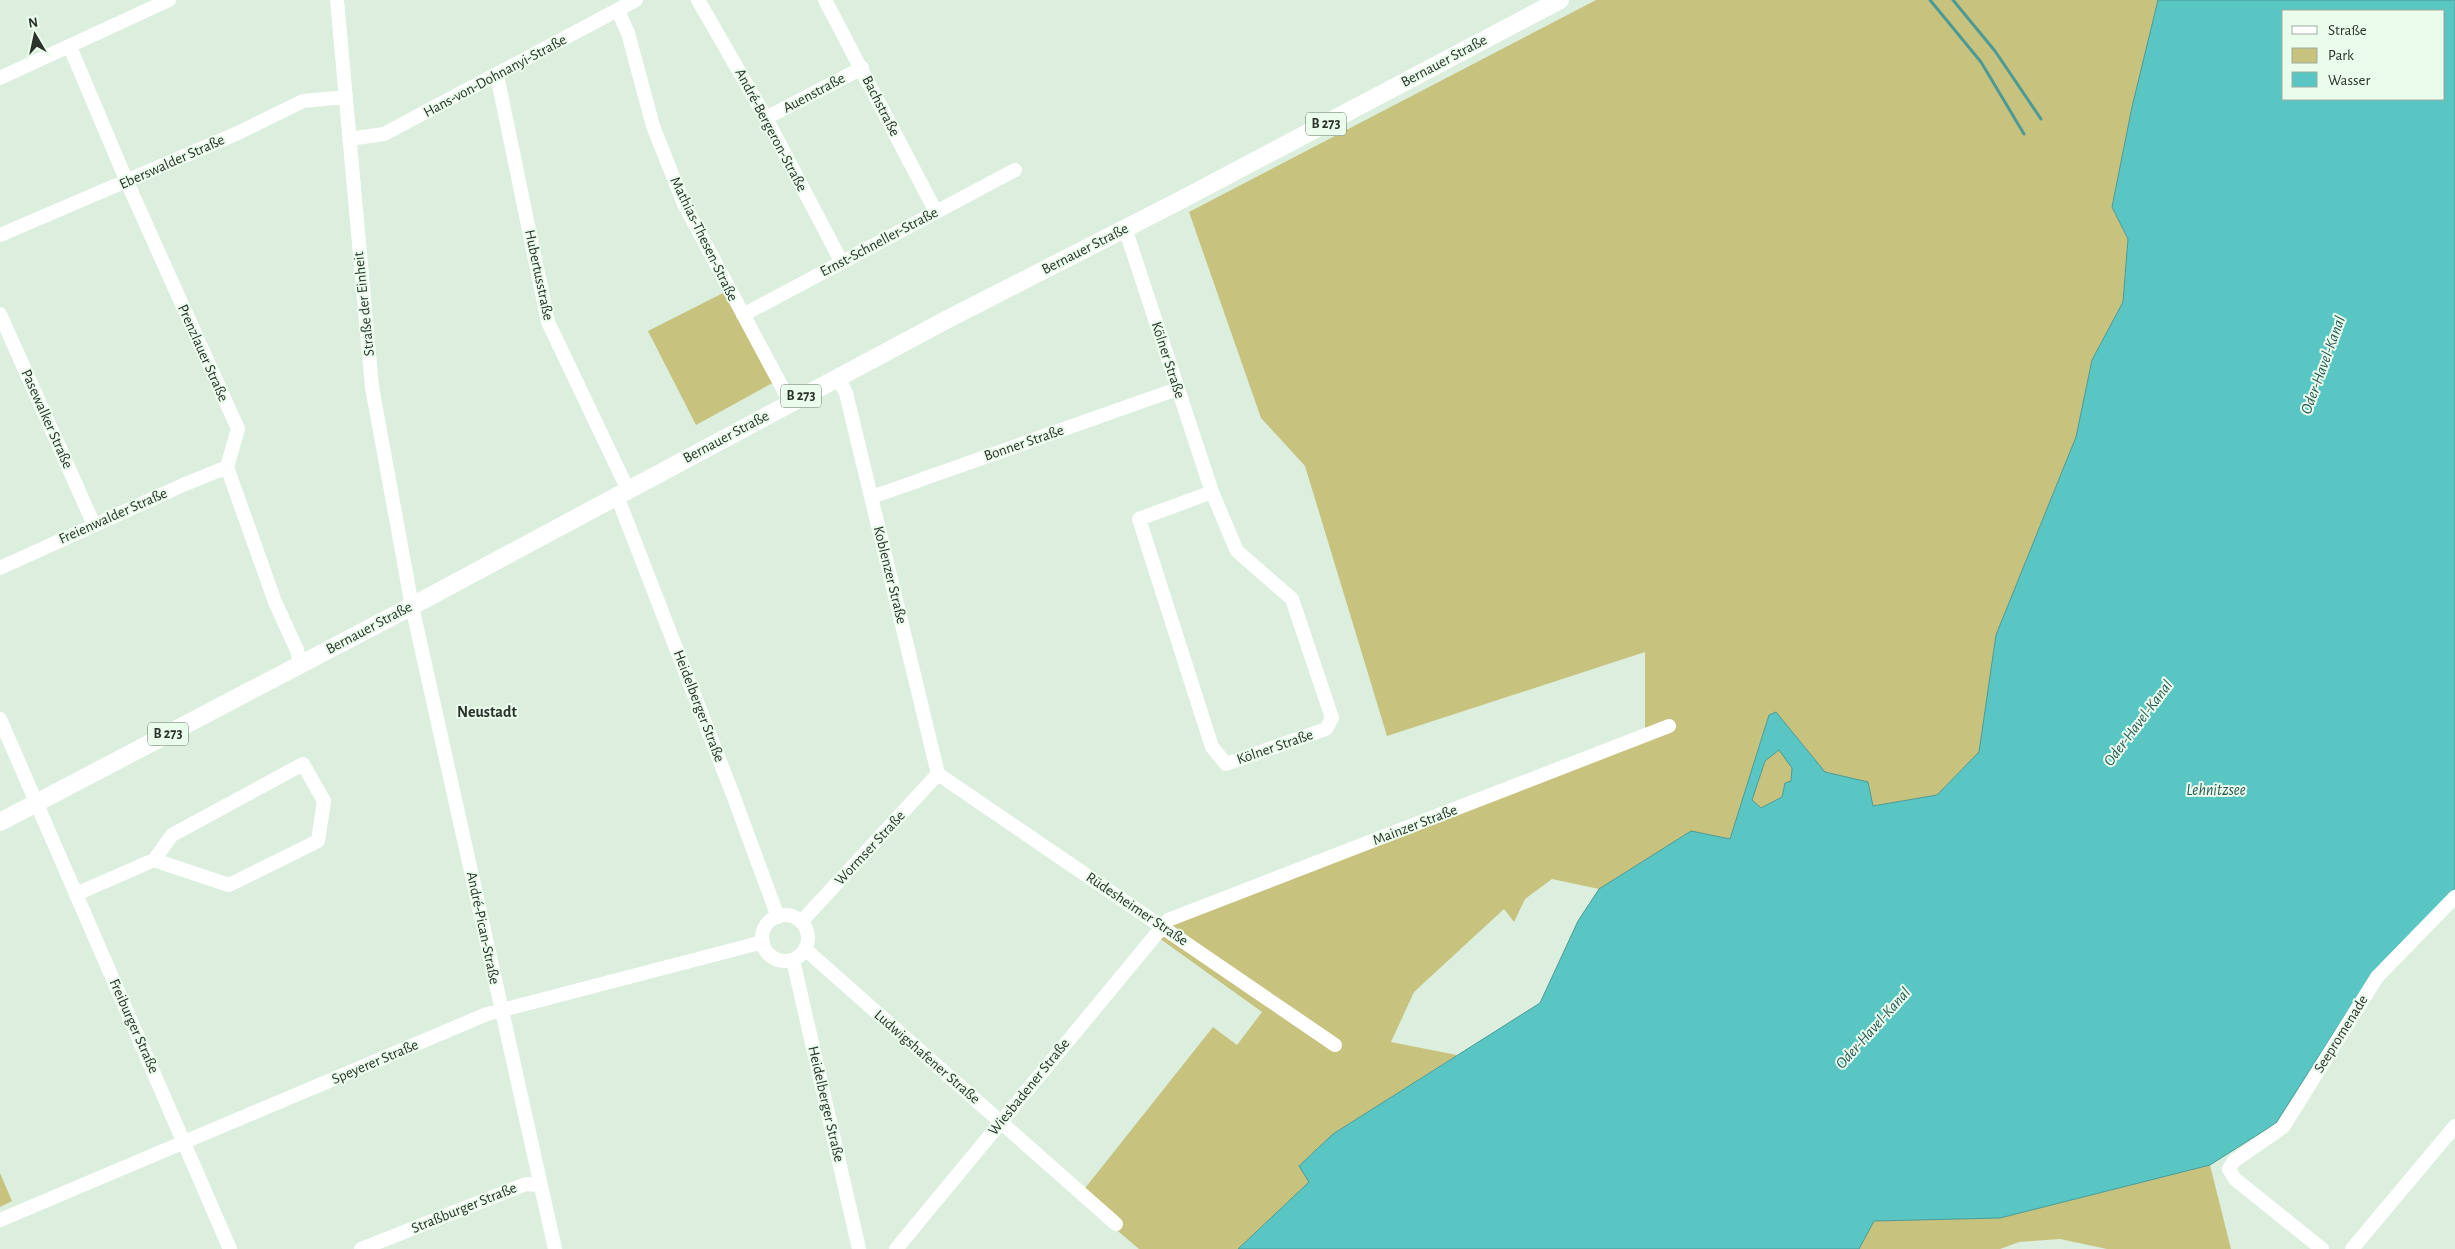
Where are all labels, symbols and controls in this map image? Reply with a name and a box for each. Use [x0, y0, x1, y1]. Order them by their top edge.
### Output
north arrow [10, 10, 60, 60]
legend [2282, 10, 2445, 100]
text: N [27, 15, 39, 31]
text: Straße [2328, 23, 2367, 38]
street label: Hans-von-Dohnanyi-Straße [421, 32, 569, 120]
street label: Bernauer Straße [1399, 32, 1490, 90]
text: Park [2328, 48, 2354, 63]
street label: André-Bergeron-Straße [732, 66, 810, 194]
street label: Auenstraße [781, 70, 848, 116]
street label: Bachstraße [859, 73, 903, 139]
text: Wasser [2328, 73, 2371, 88]
road number: B 273 [1306, 112, 1346, 136]
street label: Eberswalder Straße [117, 132, 227, 192]
street label: Mathias-Thesen-Straße [667, 174, 741, 304]
street label: Ernst-Schneller-Straße [818, 205, 941, 279]
street label: Bernauer Straße [1039, 221, 1131, 277]
street label: Hubertusstraße [522, 228, 556, 322]
street label: Straße der Einheit [351, 251, 377, 357]
street label: Prenzlauer Straße [175, 302, 231, 404]
water label: Oder-Havel-Kanal [2298, 314, 2348, 416]
street label: Kölner Straße [1149, 320, 1187, 400]
street label: Pasewalker Straße [18, 367, 76, 471]
road number: B 273 [781, 384, 821, 408]
street label: Bernauer Straße [681, 408, 772, 466]
street label: Bonner Straße [982, 422, 1066, 464]
street label: Freienwalder Straße [57, 485, 170, 547]
street label: Koblenzer Straße [871, 525, 909, 626]
street label: Bernauer Straße [324, 599, 415, 657]
street label: Heidelberger Straße [671, 648, 727, 764]
water label: Oder-Havel-Kanal [2101, 677, 2175, 769]
district label: Neustadt [457, 704, 517, 720]
road number: B 273 [148, 722, 188, 746]
street label: Kölner Straße [1235, 727, 1315, 767]
water label: Lehnitzsee [2186, 782, 2246, 798]
street label: Mainzer Straße [1371, 802, 1459, 848]
street label: Wormser Straße [832, 808, 908, 888]
street label: Rüdesheimer Straße [1083, 869, 1191, 949]
street label: André-Pican-Straße [464, 870, 502, 986]
street label: Freiburger Straße [106, 977, 162, 1076]
water label: Oder-Havel-Kanal [1833, 984, 1913, 1072]
street label: Seepromenade [2311, 992, 2371, 1075]
street label: Ludwigshafener Straße [871, 1007, 983, 1107]
street label: Wiesbadener Straße [986, 1036, 1072, 1138]
street label: Speyerer Straße [329, 1037, 421, 1087]
street label: Heidelberger Straße [805, 1045, 847, 1164]
street label: Straßburger Straße [409, 1180, 519, 1236]

